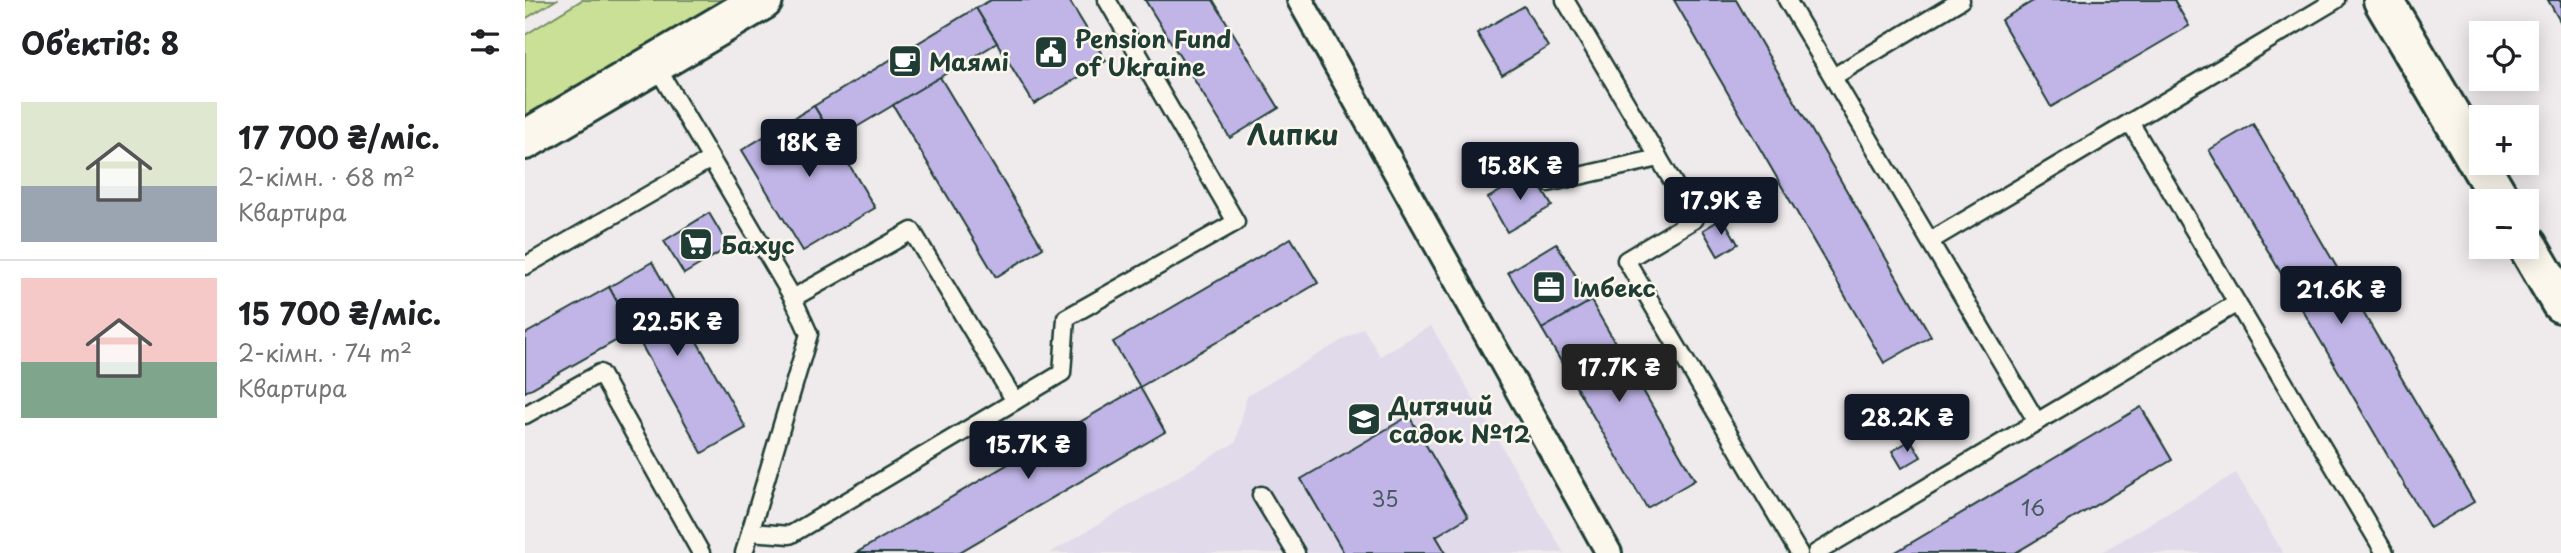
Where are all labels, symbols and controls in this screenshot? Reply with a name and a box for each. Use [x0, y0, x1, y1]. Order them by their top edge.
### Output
text: Об’єктів: 8 [21, 20, 179, 65]
place label: Pension Fund of Ukraine [1075, 20, 1231, 84]
map controls [2469, 21, 2539, 259]
button: locate [2469, 21, 2539, 91]
icon: filters [466, 23, 504, 61]
public building icon: Pension Fund of Ukraine [1032, 33, 1070, 71]
cafe icon: Маямі [886, 42, 924, 80]
place label: Маямі [929, 43, 1009, 79]
button: + [2469, 105, 2539, 175]
district label: Липки [1247, 112, 1339, 155]
text: 17 700 ₴/міс. [238, 114, 440, 159]
pin: 18K ₴ [760, 120, 858, 179]
text: 18K ₴ [777, 124, 841, 159]
icon: home [77, 130, 161, 214]
pin: 15.8K ₴ [1455, 142, 1585, 202]
text: 15.8K ₴ [1478, 147, 1562, 182]
text: 2-кімн. · 68 m² [238, 159, 415, 194]
pin: 17.9K ₴ [1656, 177, 1786, 237]
text: 17.9K ₴ [1680, 182, 1762, 217]
button: − [2469, 189, 2539, 259]
text: Квартира [238, 194, 346, 229]
supermarket icon: Бахус [677, 225, 715, 263]
place label: Бахус [721, 226, 795, 262]
pin: 21.6K ₴ [2276, 266, 2406, 326]
office icon: Імбекс [1530, 268, 1568, 306]
place label: Імбекс [1573, 269, 1656, 305]
text: 21.6K ₴ [2296, 271, 2386, 306]
text: 15 700 ₴/міс. [238, 290, 441, 335]
pin: 22.5K ₴ [612, 298, 742, 358]
text: 22.5K ₴ [632, 303, 722, 338]
icon: home [77, 306, 161, 390]
text: 2-кімн. · 74 m² [238, 335, 412, 370]
pin: 17.7K ₴ [1554, 344, 1684, 404]
text: 17.7K ₴ [1578, 349, 1660, 384]
text: Квартира [238, 370, 346, 405]
place label: Дитячий садок №12 [1388, 387, 1531, 451]
pin: 28.2K ₴ [1842, 394, 1972, 454]
text: 28.2K ₴ [1860, 399, 1954, 434]
school or university icon: Дитячий садок №12 [1345, 400, 1383, 438]
pin: 15.7K ₴ [963, 421, 1093, 481]
text: 15.7K ₴ [986, 426, 1070, 461]
house number: 35 [1372, 482, 1398, 514]
house number: 16 [2021, 491, 2045, 523]

